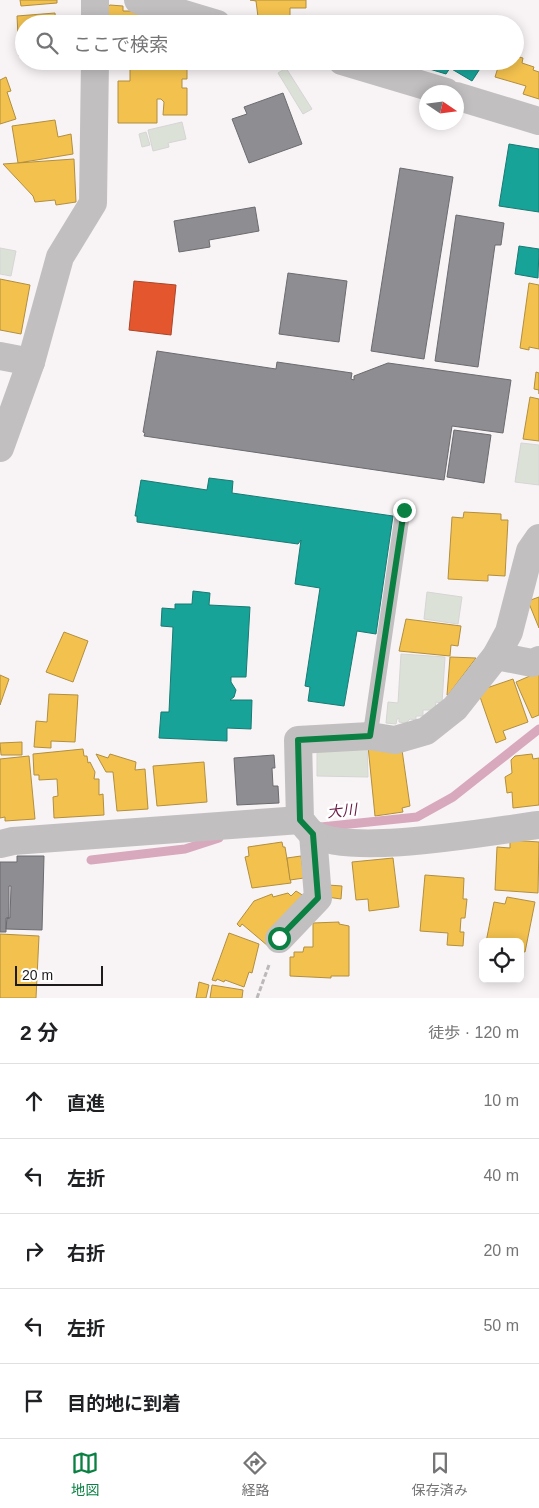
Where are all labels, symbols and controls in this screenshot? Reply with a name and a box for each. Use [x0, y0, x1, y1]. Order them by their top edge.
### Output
search box [15, 15, 524, 70]
icon: search [33, 29, 61, 57]
text: ここで検索 [73, 34, 168, 55]
north arrow [419, 85, 464, 130]
route end [393, 499, 416, 522]
water label: 大川 [326, 800, 360, 821]
route start [268, 927, 291, 950]
map controls [479, 938, 524, 983]
button: locate [479, 938, 524, 983]
scale bar [15, 963, 102, 986]
text: 20 m [22, 967, 53, 983]
text: 2 分 [20, 1021, 59, 1044]
text: 徒歩 · 120 m [428, 1024, 519, 1041]
icon: ahead [20, 1087, 48, 1115]
text: 10 m [483, 1092, 519, 1109]
text: 直進 [67, 1093, 105, 1114]
icon: left [20, 1162, 48, 1190]
text: 40 m [483, 1167, 519, 1184]
text: 左折 [67, 1168, 105, 1189]
icon: right [20, 1237, 48, 1265]
text: 20 m [483, 1242, 519, 1259]
text: 右折 [67, 1243, 105, 1264]
icon: left [20, 1312, 48, 1340]
text: 50 m [483, 1317, 519, 1334]
text: 左折 [67, 1318, 105, 1339]
icon: arrive [20, 1387, 48, 1415]
text: 目的地に到着 [67, 1393, 181, 1414]
tab: 地図 [71, 1449, 99, 1499]
tab: 経路 [241, 1449, 269, 1499]
tab: 保存済み [412, 1449, 468, 1499]

